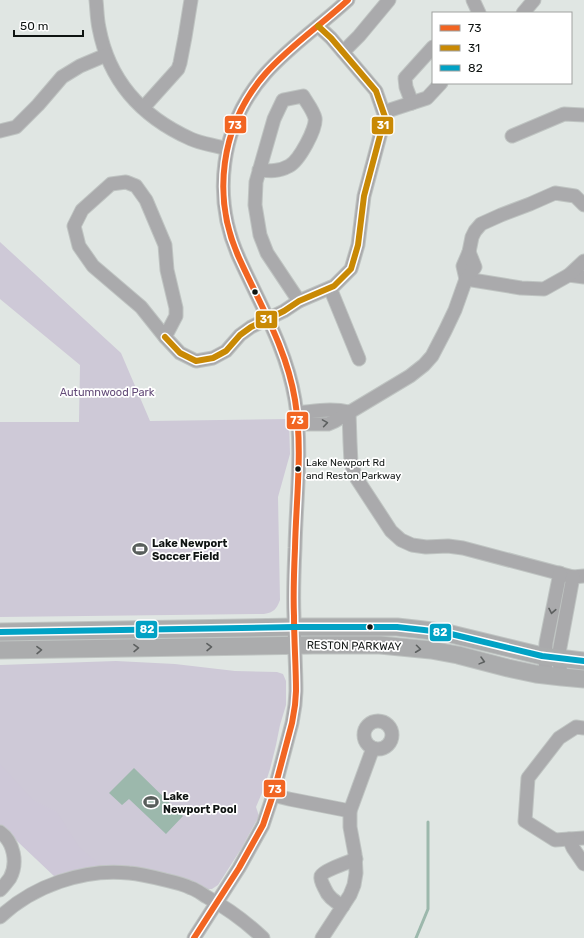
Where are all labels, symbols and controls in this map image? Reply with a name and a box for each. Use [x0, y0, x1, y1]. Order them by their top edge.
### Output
scale bar [14, 12, 83, 38]
legend [432, 12, 572, 84]
text: 50 m [20, 19, 48, 33]
text: 73 [468, 21, 481, 35]
text: 31 [468, 41, 480, 55]
text: 82 [468, 61, 483, 75]
line badge: 73 [224, 115, 247, 134]
line badge: 31 [371, 116, 394, 135]
text: 73 [228, 119, 242, 132]
text: 31 [377, 119, 389, 132]
unlabelled marker [250, 287, 260, 297]
line badge: 31 [255, 310, 278, 329]
text: 31 [260, 313, 272, 326]
park label: Autumnwood Park [60, 386, 155, 399]
line badge: 73 [286, 411, 309, 430]
text: 73 [290, 414, 304, 427]
one-way arrow [322, 419, 328, 428]
place label: Lake Newport Rd and Reston Parkway [306, 457, 401, 482]
marker: Lake Newport Rd and Reston Parkway [293, 464, 303, 474]
place label: Lake Newport Soccer Field [152, 537, 227, 563]
sports icon: Lake Newport Soccer Field [131, 540, 149, 558]
one-way arrow [549, 608, 557, 615]
line badge: 82 [135, 620, 158, 639]
unlabelled marker [365, 622, 375, 632]
text: 82 [140, 623, 154, 636]
line badge: 82 [429, 623, 452, 642]
text: 82 [433, 626, 447, 639]
street label: RESTON PARKWAY [307, 639, 401, 653]
one-way arrow [206, 643, 212, 651]
one-way arrow [133, 644, 139, 652]
one-way arrow [415, 644, 421, 653]
one-way arrow [36, 645, 42, 654]
one-way arrow [479, 657, 486, 665]
line badge: 73 [263, 779, 286, 798]
text: 73 [268, 783, 282, 796]
place label: Lake Newport Pool [163, 790, 237, 816]
sports icon: Lake Newport Pool [142, 793, 160, 811]

